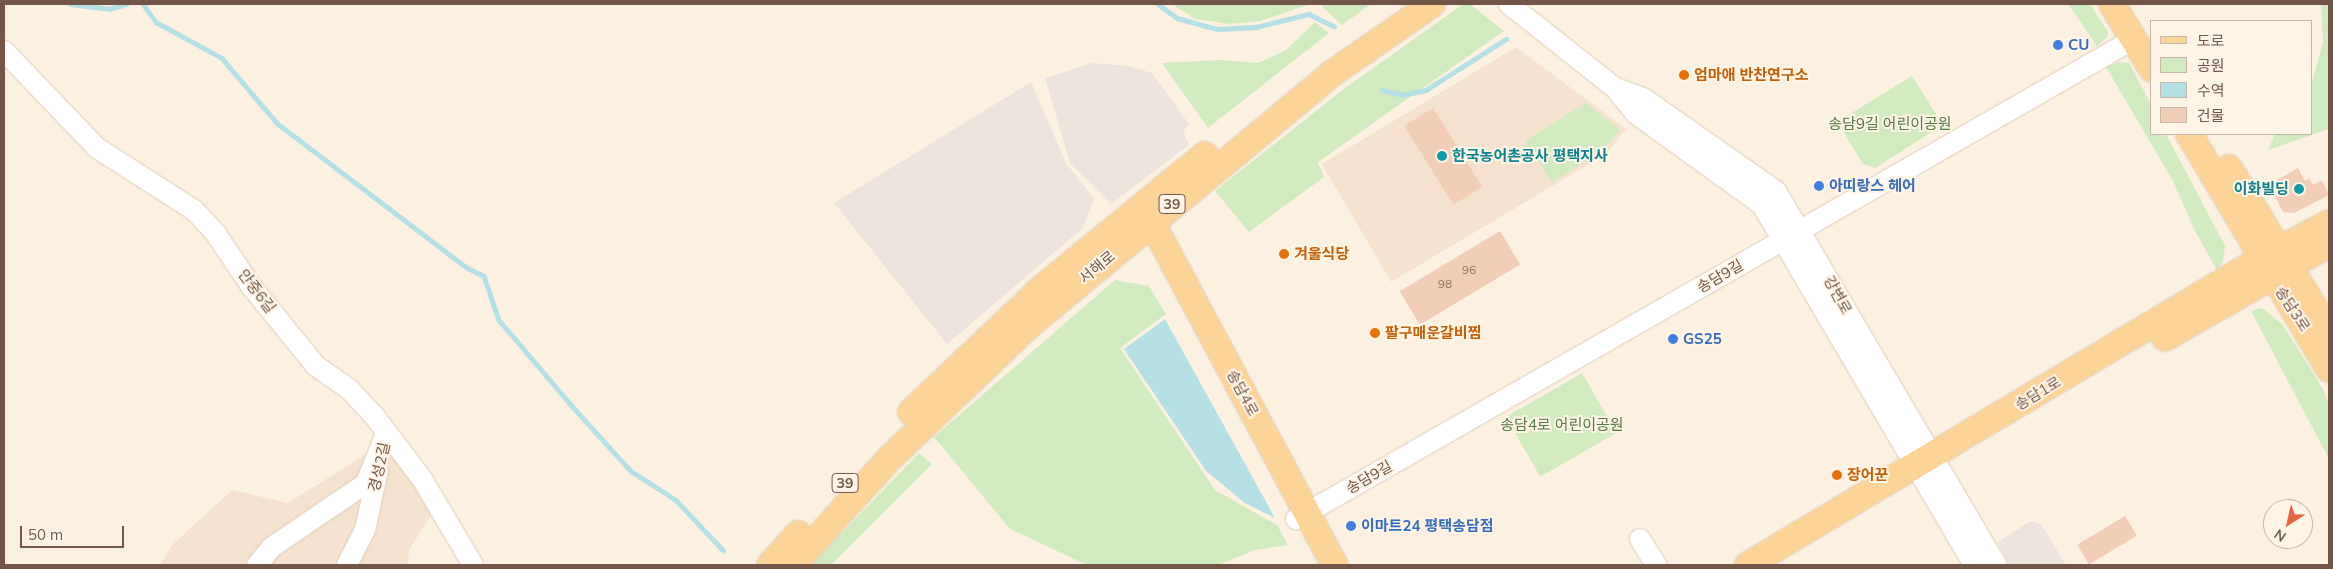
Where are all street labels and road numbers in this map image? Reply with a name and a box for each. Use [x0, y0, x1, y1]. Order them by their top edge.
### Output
road number: 39 [1158, 192, 1186, 215]
street label: 서해로 [1075, 247, 1119, 287]
street label: 송담9길 [1694, 256, 1746, 296]
street label: 안중6길 [235, 265, 279, 317]
street label: 강변로 [1820, 273, 1856, 317]
street label: 송담3로 [2272, 283, 2314, 335]
street label: 송담4로 [1223, 367, 1263, 419]
street label: 송담1로 [2012, 372, 2064, 414]
street label: 경성2길 [365, 440, 393, 494]
street label: 송담9길 [1343, 457, 1395, 497]
road number: 39 [831, 472, 859, 494]

